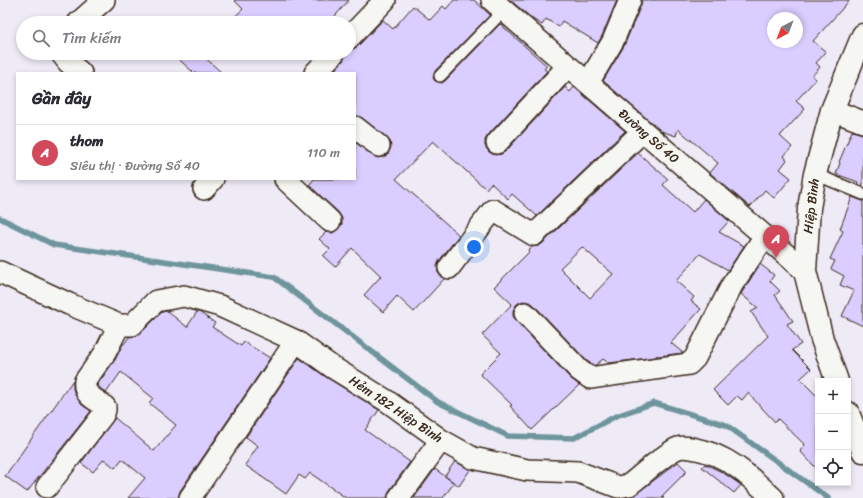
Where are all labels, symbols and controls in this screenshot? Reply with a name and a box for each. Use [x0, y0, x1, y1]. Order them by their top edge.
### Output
north arrow [767, 12, 803, 48]
search box [16, 16, 356, 60]
text: Tìm kiếm [62, 25, 121, 51]
icon: search [30, 27, 52, 49]
text: Gần đây [32, 83, 91, 113]
street label: Đường Số 40 [613, 103, 685, 169]
text: thom [70, 128, 104, 154]
text: A [41, 141, 49, 164]
text: 110 m [307, 141, 340, 164]
text: Siêu thị · Đường Số 40 [70, 154, 200, 177]
street label: Hiệp Bình [796, 177, 826, 235]
pin: A [763, 225, 789, 258]
your location [464, 237, 484, 257]
street label: Hẻm 182 Hiệp Bình [344, 369, 448, 449]
map controls [815, 378, 851, 486]
button: + [815, 378, 851, 414]
button: − [815, 414, 851, 450]
button: locate [815, 450, 851, 486]

